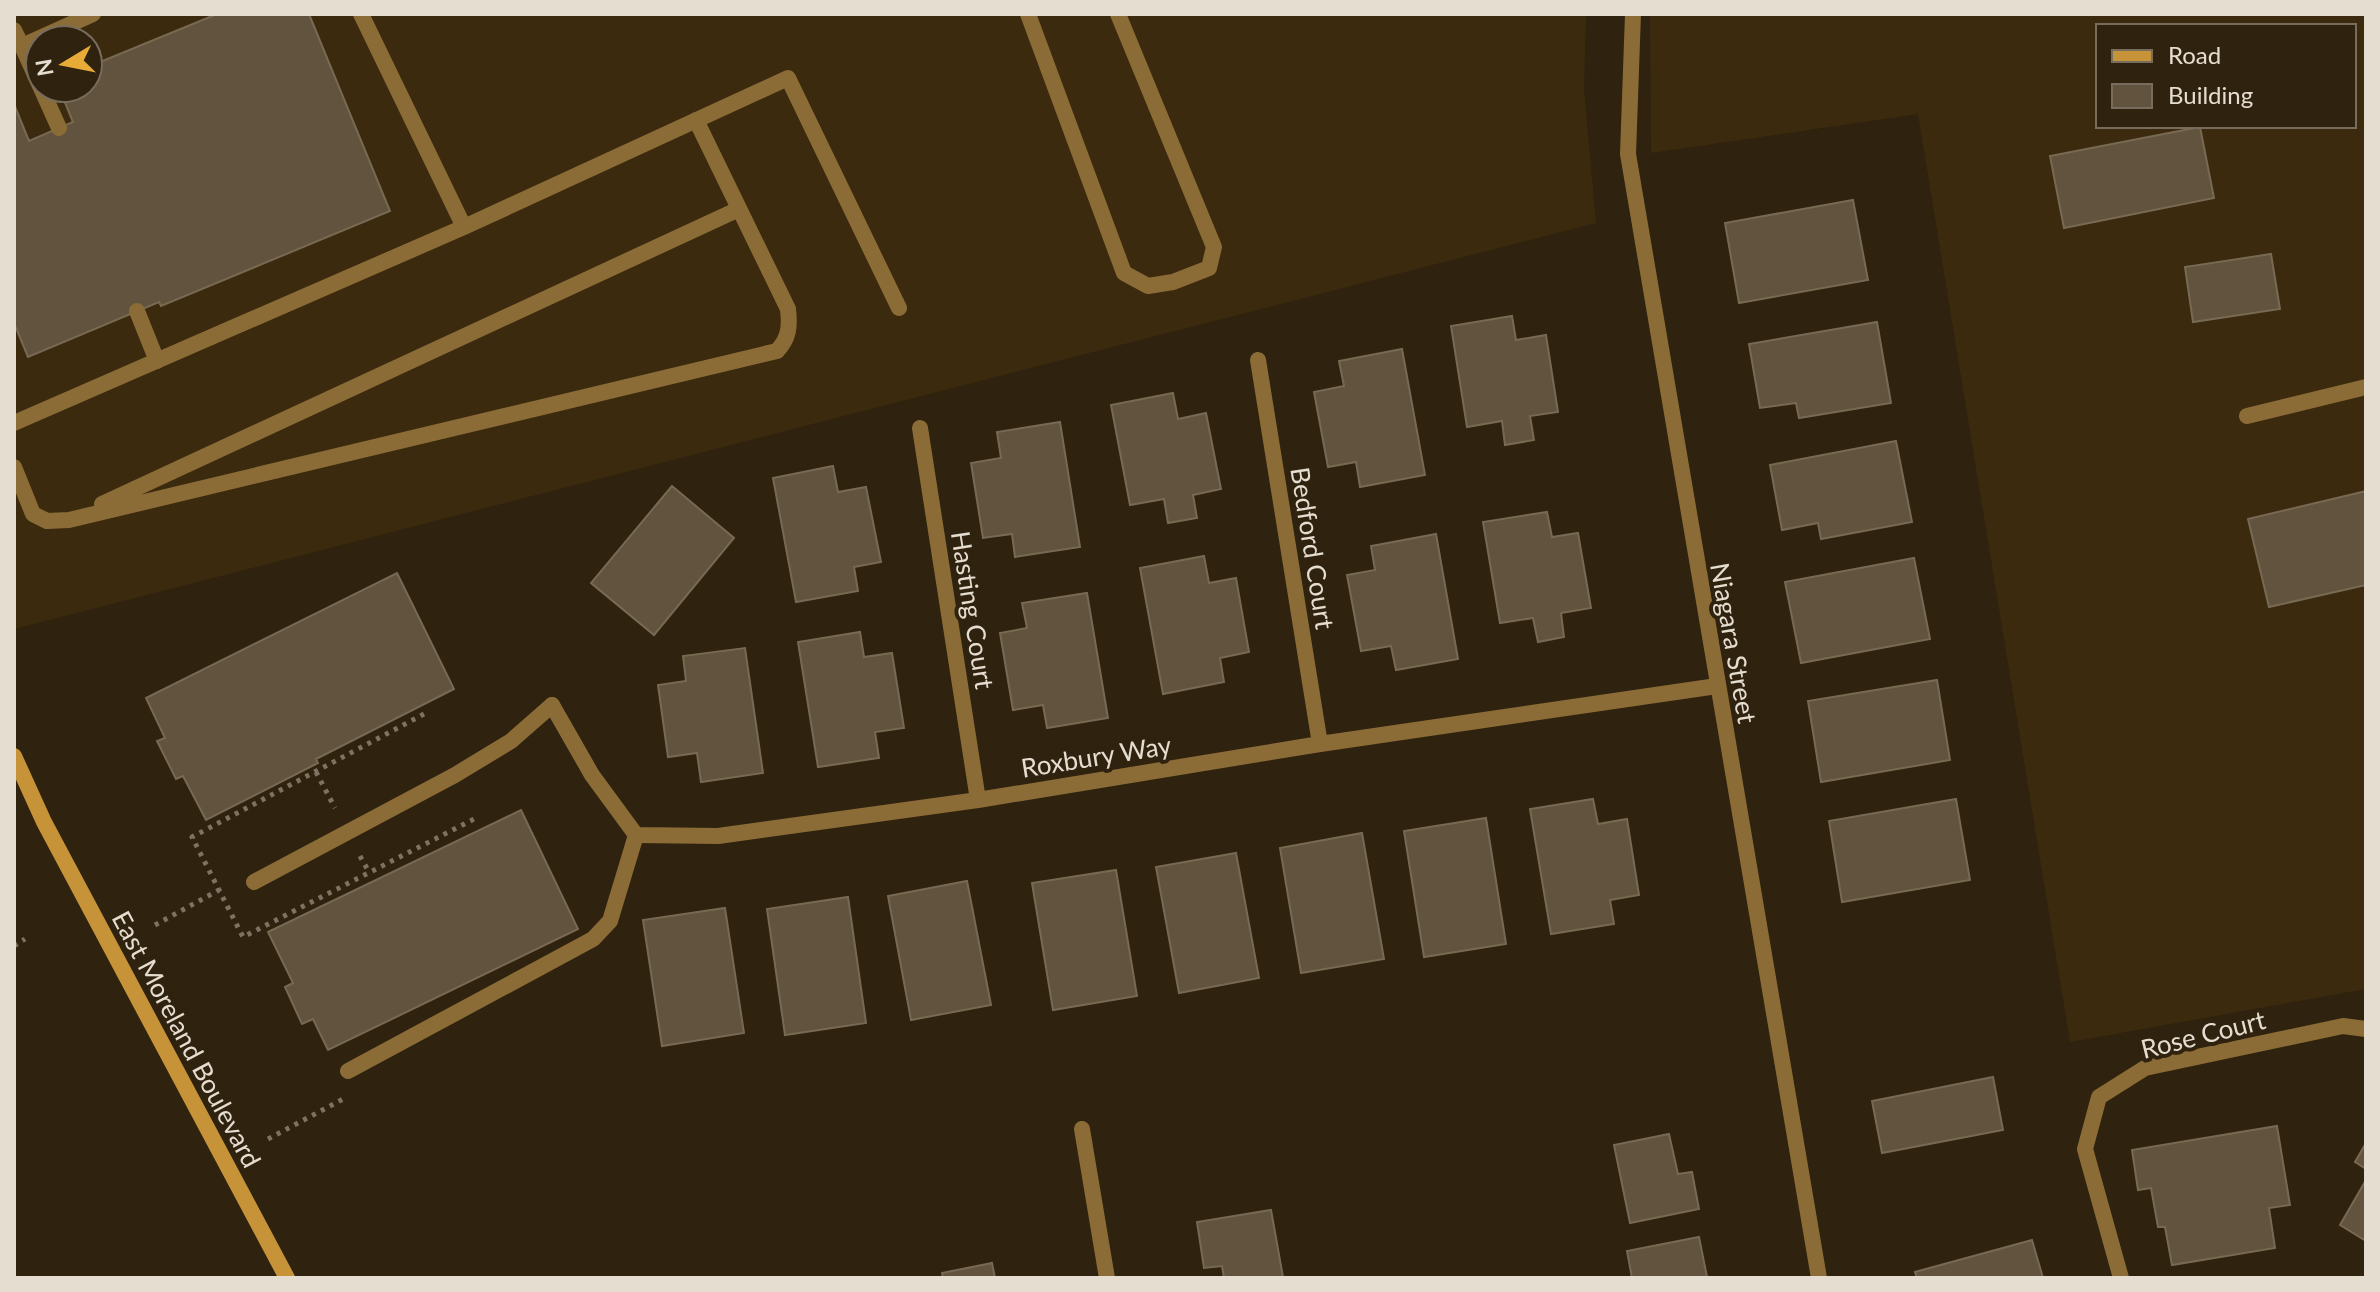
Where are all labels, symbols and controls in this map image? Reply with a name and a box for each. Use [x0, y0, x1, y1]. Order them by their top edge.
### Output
north arrow [24, 24, 104, 104]
legend [2096, 24, 2356, 128]
text: Road [2168, 40, 2221, 69]
text: N [29, 57, 59, 78]
text: Building [2168, 80, 2253, 109]
street label: Bedford Court [1284, 465, 1342, 632]
street label: Hasting Court [945, 529, 1001, 692]
street label: Niagara Street [1704, 560, 1764, 726]
street label: Roxbury Way [1019, 728, 1174, 784]
street label: East Moreland Boulevard [106, 905, 268, 1173]
street label: Rose Court [2138, 1003, 2269, 1065]

